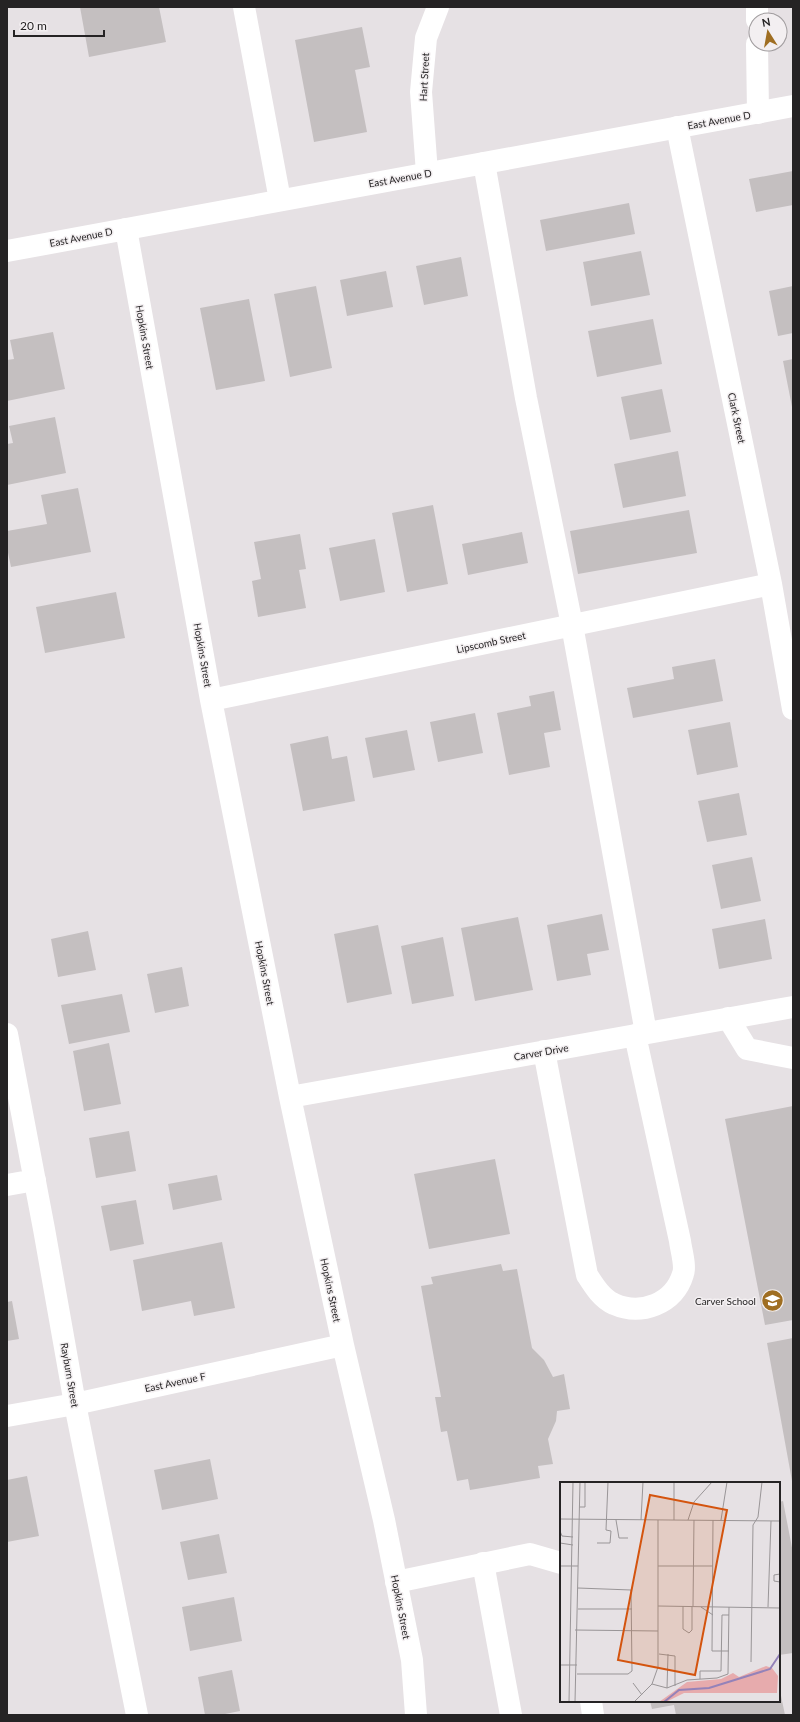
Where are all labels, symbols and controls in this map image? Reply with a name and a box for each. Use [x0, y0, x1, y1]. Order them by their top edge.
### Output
scale bar [14, 12, 104, 38]
north arrow [748, 12, 788, 52]
text: N [761, 15, 771, 29]
text: 20 m [20, 18, 47, 33]
street label: Hart Street [417, 52, 431, 102]
street label: East Avenue D [686, 108, 752, 131]
street label: East Avenue D [367, 166, 433, 189]
street label: East Avenue D [48, 225, 114, 249]
street label: Hopkins Street [133, 304, 157, 370]
street label: Clark Street [726, 392, 748, 445]
street label: Hopkins Street [191, 622, 215, 688]
street label: Lipscomb Street [455, 629, 527, 655]
street label: Hopkins Street [253, 940, 277, 1006]
street label: Carver Drive [513, 1041, 569, 1063]
street label: Hopkins Street [318, 1257, 344, 1323]
school or university icon: Carver School [759, 1288, 785, 1314]
place label: Carver School [695, 1295, 756, 1307]
street label: Rayburn Street [58, 1342, 82, 1409]
street label: East Avenue F [143, 1370, 207, 1394]
inset map [560, 1482, 780, 1702]
street label: Hopkins Street [389, 1574, 413, 1640]

